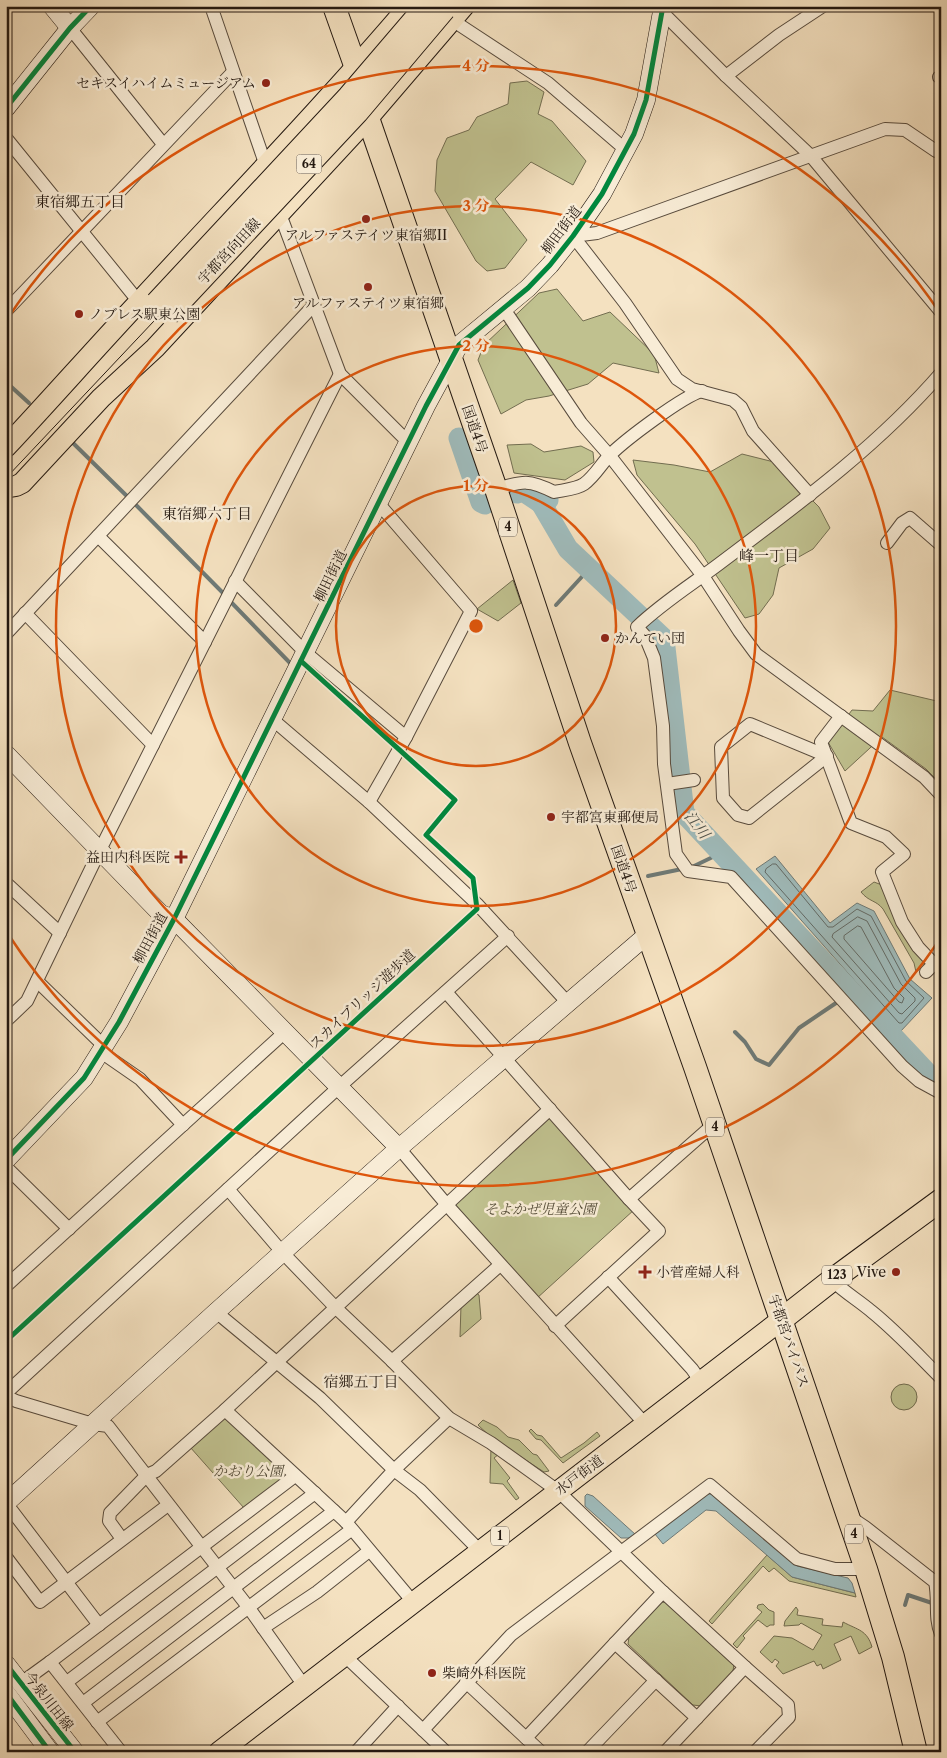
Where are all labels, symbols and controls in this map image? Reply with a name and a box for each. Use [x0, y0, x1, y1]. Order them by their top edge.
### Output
text: 4 分 [462, 56, 490, 75]
place label: セキスイハイムミュージアム [76, 74, 256, 92]
marker: セキスイハイムミュージアム [260, 77, 272, 89]
road number: 64 [296, 154, 322, 173]
district label: 東宿郷五丁目 [35, 192, 125, 211]
text: 3 分 [462, 196, 490, 215]
street label: 柳田街道 [537, 202, 585, 258]
marker: アルファステイツ東宿郷II [360, 213, 372, 225]
street label: 宇都宮向田線 [194, 214, 264, 288]
place label: アルファステイツ東宿郷II [285, 226, 447, 244]
marker: アルファステイツ東宿郷 [362, 281, 374, 293]
place label: アルファステイツ東宿郷 [292, 294, 444, 312]
place label: ノブレス駅東公園 [89, 305, 200, 323]
marker: ノブレス駅東公園 [73, 308, 85, 320]
text: 2 分 [462, 336, 490, 355]
street label: 国道4号 [458, 402, 492, 456]
text: 1 分 [463, 476, 489, 495]
district label: 東宿郷六丁目 [162, 504, 252, 523]
road number: 4 [499, 518, 517, 536]
district label: 峰一丁目 [739, 546, 799, 565]
street label: 柳田街道 [310, 547, 350, 605]
centre of rings [467, 617, 485, 635]
place label: かんてい団 [615, 629, 685, 647]
marker: かんてい団 [599, 632, 611, 644]
water label: 江川 [681, 807, 715, 844]
place label: 宇都宮東郵便局 [561, 808, 659, 826]
marker: 宇都宮東郵便局 [545, 811, 557, 823]
street label: 国道4号 [607, 842, 641, 896]
place label: 益田内科医院 [86, 848, 170, 866]
marker: 益田内科医院 [174, 850, 188, 864]
street label: 柳田街道 [129, 909, 171, 967]
street label: スカイブリッジ遊歩道 [305, 945, 419, 1053]
road number: 4 [706, 1118, 724, 1136]
park label: そよかぜ児童公園 [484, 1200, 598, 1218]
place label: 小菅産婦人科 [656, 1263, 740, 1281]
place label: Vive [856, 1263, 886, 1281]
marker: 小菅産婦人科 [638, 1265, 652, 1279]
road number: 123 [822, 1266, 852, 1284]
marker: Vive [890, 1266, 902, 1278]
street label: 宇都宮バイパス [765, 1292, 813, 1390]
district label: 宿郷五丁目 [323, 1372, 399, 1391]
street label: 水戸街道 [551, 1451, 607, 1499]
park label: かおり公園 [213, 1462, 285, 1480]
road number: 4 [845, 1525, 863, 1544]
road number: 1 [491, 1526, 509, 1545]
place label: 柴崎外科医院 [442, 1664, 526, 1682]
marker: 柴崎外科医院 [426, 1667, 438, 1679]
street label: 今泉川田線 [20, 1668, 78, 1734]

